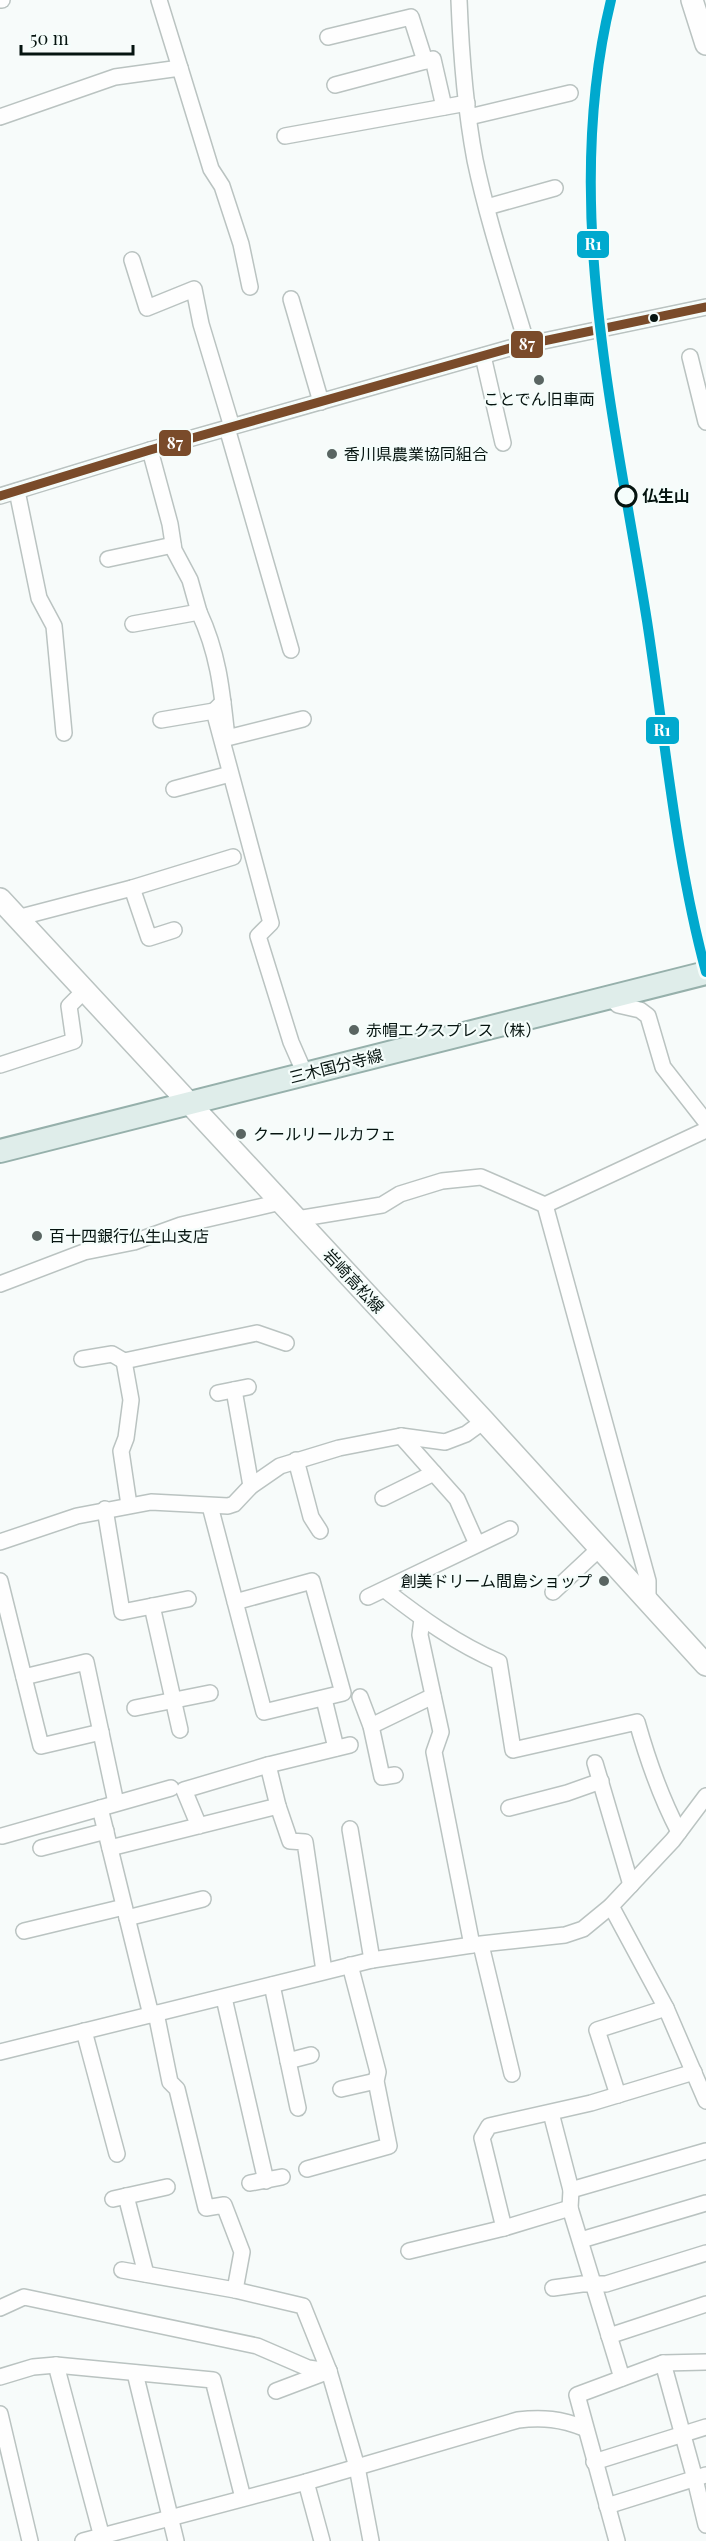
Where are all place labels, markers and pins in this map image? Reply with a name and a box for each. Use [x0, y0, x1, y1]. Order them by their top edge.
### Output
unlabelled marker [648, 312, 660, 324]
marker: ことでん旧車両 [532, 373, 546, 387]
place label: ことでん旧車両 [483, 388, 595, 409]
place label: 香川県農業協同組合 [344, 443, 488, 464]
marker: 香川県農業協同組合 [325, 447, 339, 461]
marker: 仏生山 [615, 485, 637, 507]
place label: 仏生山 [642, 485, 690, 506]
place label: 赤帽エクスプレス（株） [366, 1019, 542, 1040]
marker: 赤帽エクスプレス（株） [347, 1023, 361, 1037]
place label: クールリールカフェ [253, 1123, 397, 1144]
marker: クールリールカフェ [234, 1127, 248, 1141]
place label: 百十四銀行仏生山支店 [49, 1225, 209, 1246]
marker: 百十四銀行仏生山支店 [30, 1229, 44, 1243]
place label: 創美ドリーム間島ショップ [400, 1570, 592, 1591]
marker: 創美ドリーム間島ショップ [597, 1574, 611, 1588]

